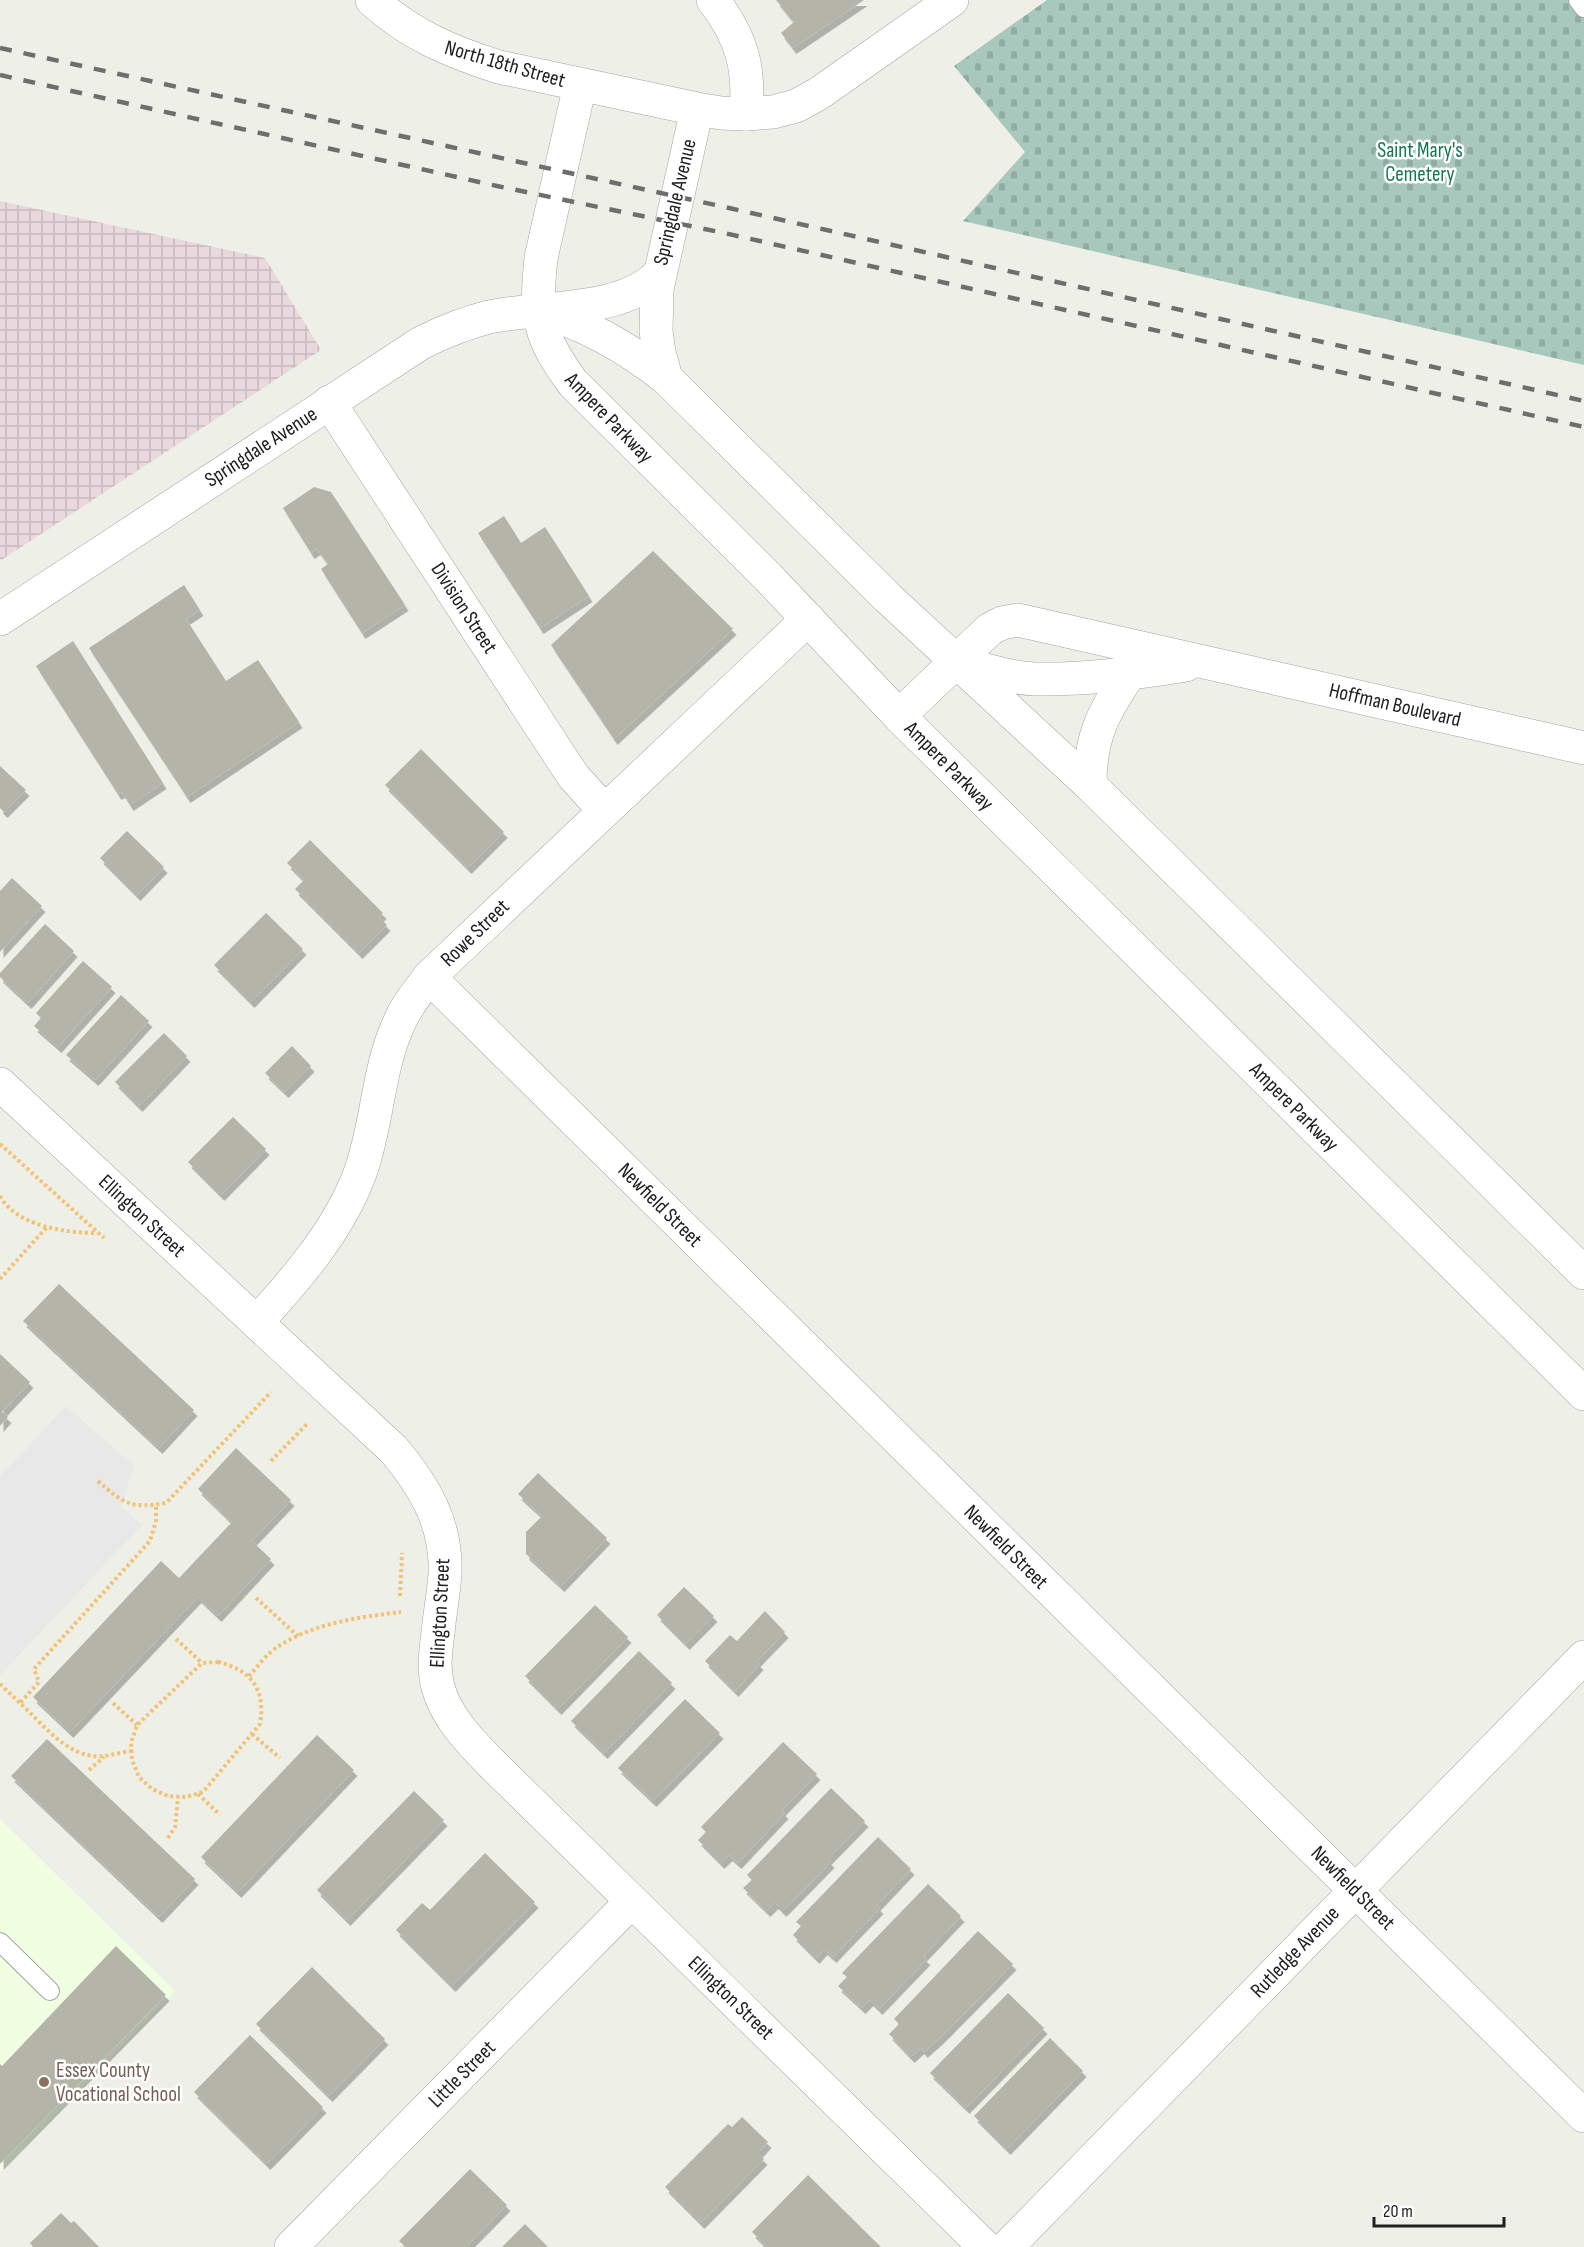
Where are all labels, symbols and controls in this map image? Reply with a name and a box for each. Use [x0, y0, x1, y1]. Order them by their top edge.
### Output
street label: North 18th Street [442, 35, 568, 93]
street label: Springdale Avenue [648, 136, 702, 268]
park label: Saint Mary's Cemetery [1377, 138, 1463, 187]
street label: Ampere Parkway [559, 367, 658, 468]
street label: Springdale Avenue [200, 401, 322, 493]
street label: Division Street [425, 558, 503, 658]
street label: Hoffman Boulevard [1327, 678, 1463, 732]
street label: Ampere Parkway [899, 716, 999, 816]
street label: Rowe Street [435, 894, 515, 972]
street label: Ampere Parkway [1244, 1057, 1344, 1157]
street label: Newfield Street [613, 1158, 707, 1252]
street label: Ellington Street [93, 1169, 191, 1263]
street label: Newfield Street [959, 1500, 1053, 1594]
street label: Ellington Street [425, 1558, 455, 1668]
street label: Newfield Street [1306, 1841, 1400, 1935]
street label: Rutledge Avenue [1245, 1901, 1345, 2003]
street label: Ellington Street [683, 1951, 779, 2045]
street label: Little Street [423, 2035, 501, 2113]
place label: Essex County Vocational School [56, 2058, 181, 2107]
marker: Essex County Vocational School [37, 2075, 51, 2089]
scale bar [1374, 2190, 1504, 2228]
text: 20 m [1383, 2201, 1413, 2222]

